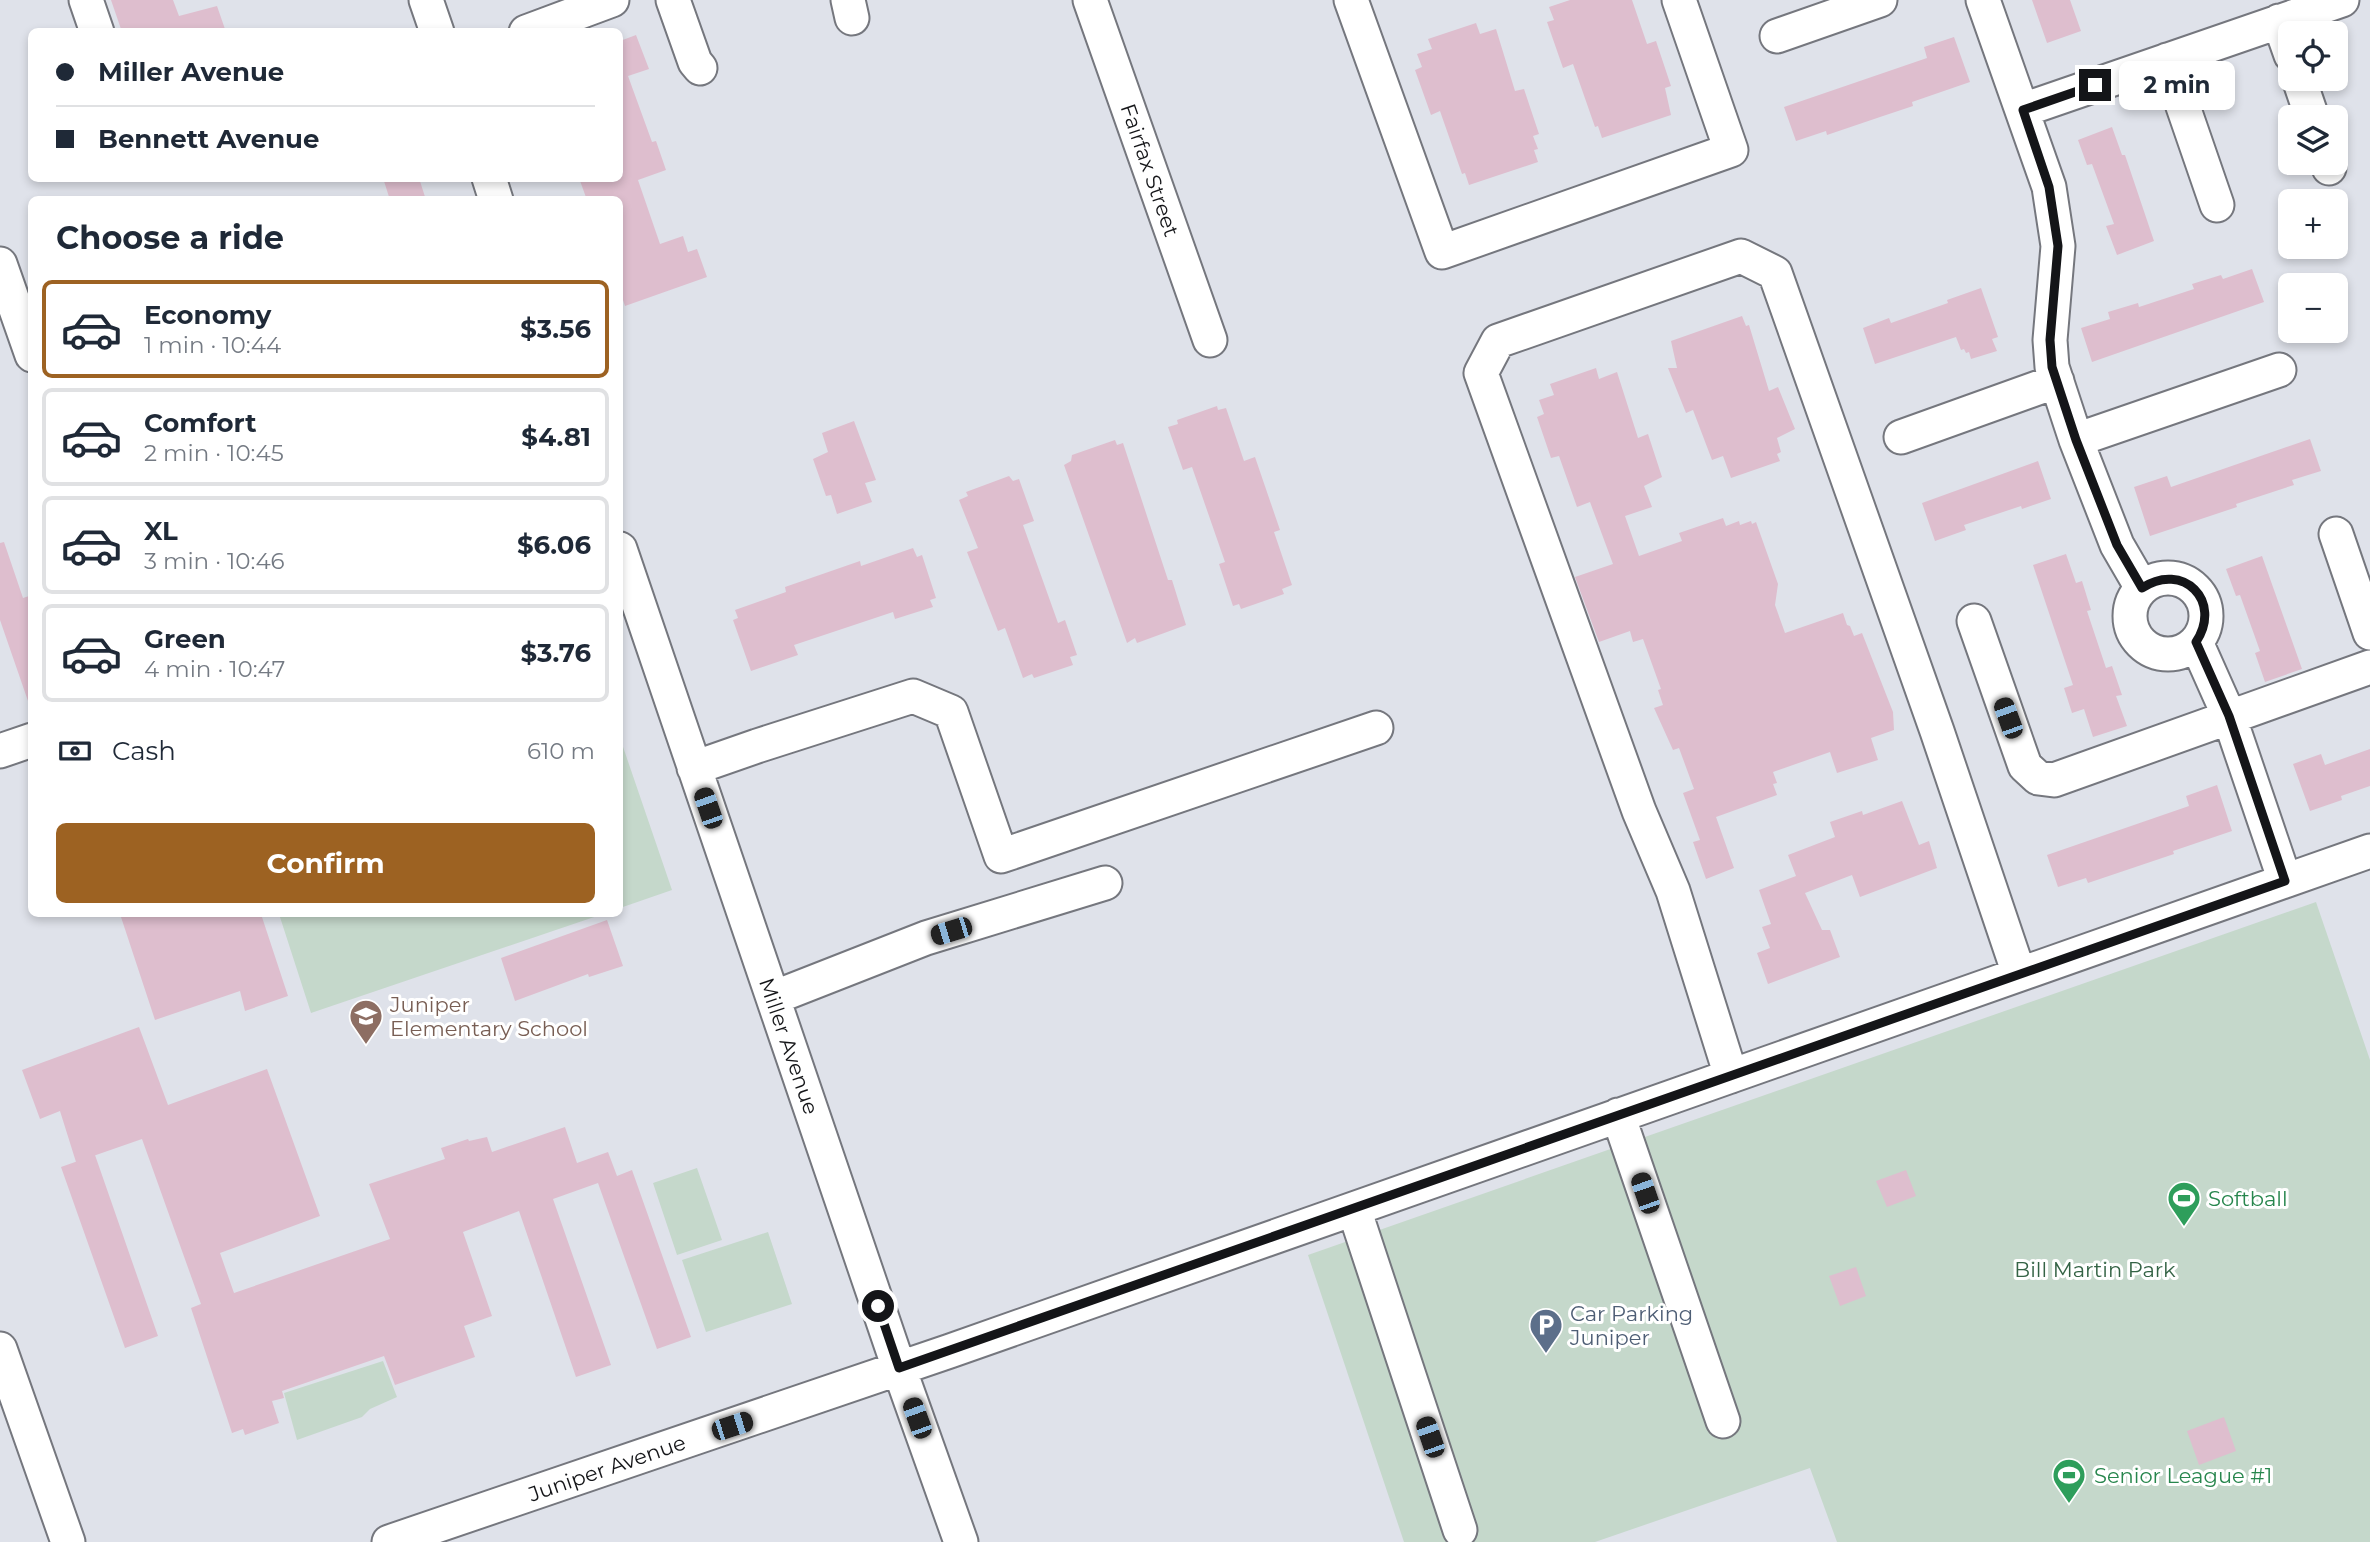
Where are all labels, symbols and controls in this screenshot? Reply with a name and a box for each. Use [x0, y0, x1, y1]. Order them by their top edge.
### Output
map controls [2278, 21, 2348, 343]
button: locate [2278, 21, 2348, 91]
text: Miller Avenue [98, 56, 284, 88]
callout: 2 min [2120, 60, 2235, 110]
route end [2079, 69, 2111, 101]
text: 2 min [2143, 71, 2211, 99]
street label: Fairfax Street [1116, 100, 1184, 240]
button: layers [2278, 105, 2348, 175]
text: Bennett Avenue [98, 123, 319, 155]
button: + [2278, 189, 2348, 259]
text: Choose a ride [56, 218, 284, 257]
button: − [2278, 273, 2348, 343]
icon: car [60, 298, 123, 361]
text: Economy [144, 299, 271, 331]
text: $3.56 [520, 313, 591, 345]
text: 1 min · 10:44 [144, 331, 281, 359]
icon: car [60, 406, 123, 469]
text: Comfort [144, 407, 256, 439]
text: $4.81 [521, 421, 591, 453]
text: 2 min · 10:45 [144, 439, 284, 467]
icon: car [60, 514, 123, 577]
text: XL [144, 515, 178, 547]
text: $6.06 [517, 529, 591, 561]
text: 3 min · 10:46 [144, 547, 285, 575]
icon: car [60, 622, 123, 685]
text: Green [144, 623, 226, 655]
text: $3.76 [521, 637, 591, 669]
text: 4 min · 10:47 [144, 655, 285, 683]
car [1991, 695, 2026, 741]
icon: cash [56, 732, 94, 770]
text: Cash [112, 735, 176, 767]
text: 610 m [527, 737, 595, 765]
car [692, 785, 725, 831]
button: Confirm [56, 823, 595, 903]
car [928, 915, 975, 947]
street label: Miller Avenue [754, 974, 824, 1118]
place label: Juniper Elementary School [389, 992, 588, 1041]
school or university icon: Juniper Elementary School [347, 997, 385, 1046]
car [1629, 1170, 1662, 1216]
sports icon: Softball [2165, 1179, 2203, 1228]
place label: Softball [2208, 1186, 2288, 1211]
park label: Bill Martin Park [2014, 1257, 2176, 1282]
route start [862, 1290, 894, 1322]
place label: Car Parking Juniper [1569, 1301, 1693, 1350]
parking icon: Car Parking Juniper [1527, 1306, 1565, 1355]
car [900, 1395, 935, 1441]
car [709, 1410, 756, 1442]
car [1414, 1414, 1447, 1460]
street label: Juniper Avenue [524, 1429, 689, 1507]
sports icon: Senior League #1 [2050, 1456, 2088, 1505]
place label: Senior League #1 [2094, 1463, 2272, 1488]

